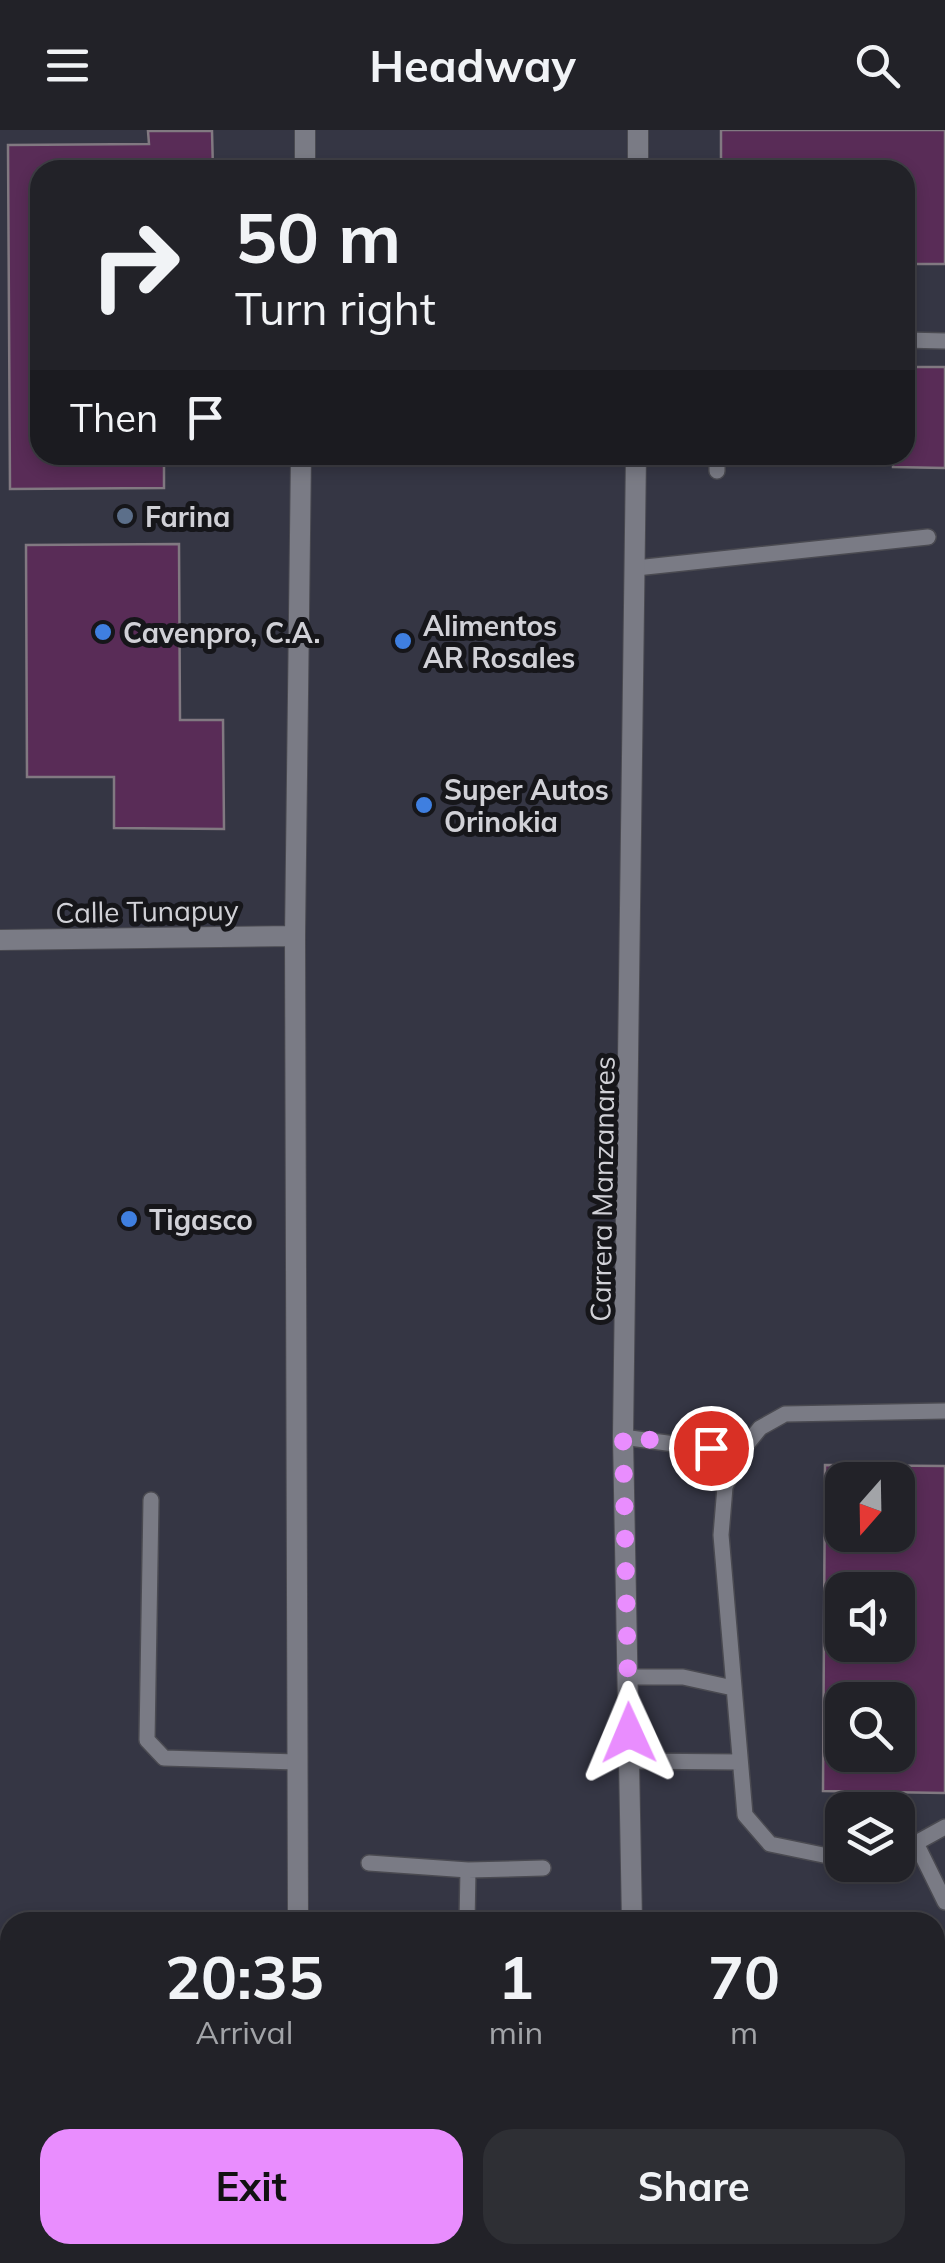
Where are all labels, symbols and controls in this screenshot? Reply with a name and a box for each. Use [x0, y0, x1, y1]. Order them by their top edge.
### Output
text: Headway [369, 37, 576, 93]
icon: menu [40, 38, 95, 93]
icon: search [850, 38, 905, 93]
text: 50 m [235, 193, 401, 281]
icon: right [70, 200, 200, 330]
text: Turn right [235, 280, 436, 336]
icon: arrive [178, 390, 233, 445]
text: Then [70, 394, 158, 442]
place label: Farina [145, 499, 230, 534]
marker: Farina [114, 505, 136, 527]
place label: Alimentos AR Rosales [423, 608, 575, 675]
place label: Cavenpro, C.A. [123, 615, 320, 650]
marker: Cavenpro, C.A. [92, 621, 114, 643]
marker: Alimentos AR Rosales [392, 630, 414, 652]
place label: Super Autos Orinokia [444, 772, 609, 839]
marker: Super Autos Orinokia [413, 794, 435, 816]
street label: Calle Tunapuy [55, 892, 239, 930]
street label: Carrera Manzanares [582, 1056, 622, 1322]
place label: Tigasco [149, 1202, 253, 1237]
marker: Tigasco [118, 1208, 140, 1230]
pin [669, 1406, 754, 1491]
icon: arrive [684, 1421, 739, 1476]
north arrow [825, 1462, 915, 1552]
map controls [825, 1462, 915, 1882]
button: sound [825, 1572, 915, 1662]
position arrow [577, 1681, 681, 1785]
button: search [825, 1682, 915, 1772]
button: layers [825, 1792, 915, 1882]
text: 20:35 [165, 1939, 324, 2014]
text: 1 [498, 1939, 534, 2014]
text: 70 [708, 1939, 780, 2014]
text: Arrival [195, 2012, 293, 2052]
text: min [489, 2012, 543, 2052]
text: m [730, 2012, 758, 2052]
button: Exit [40, 2129, 463, 2244]
button: Share [483, 2129, 905, 2244]

